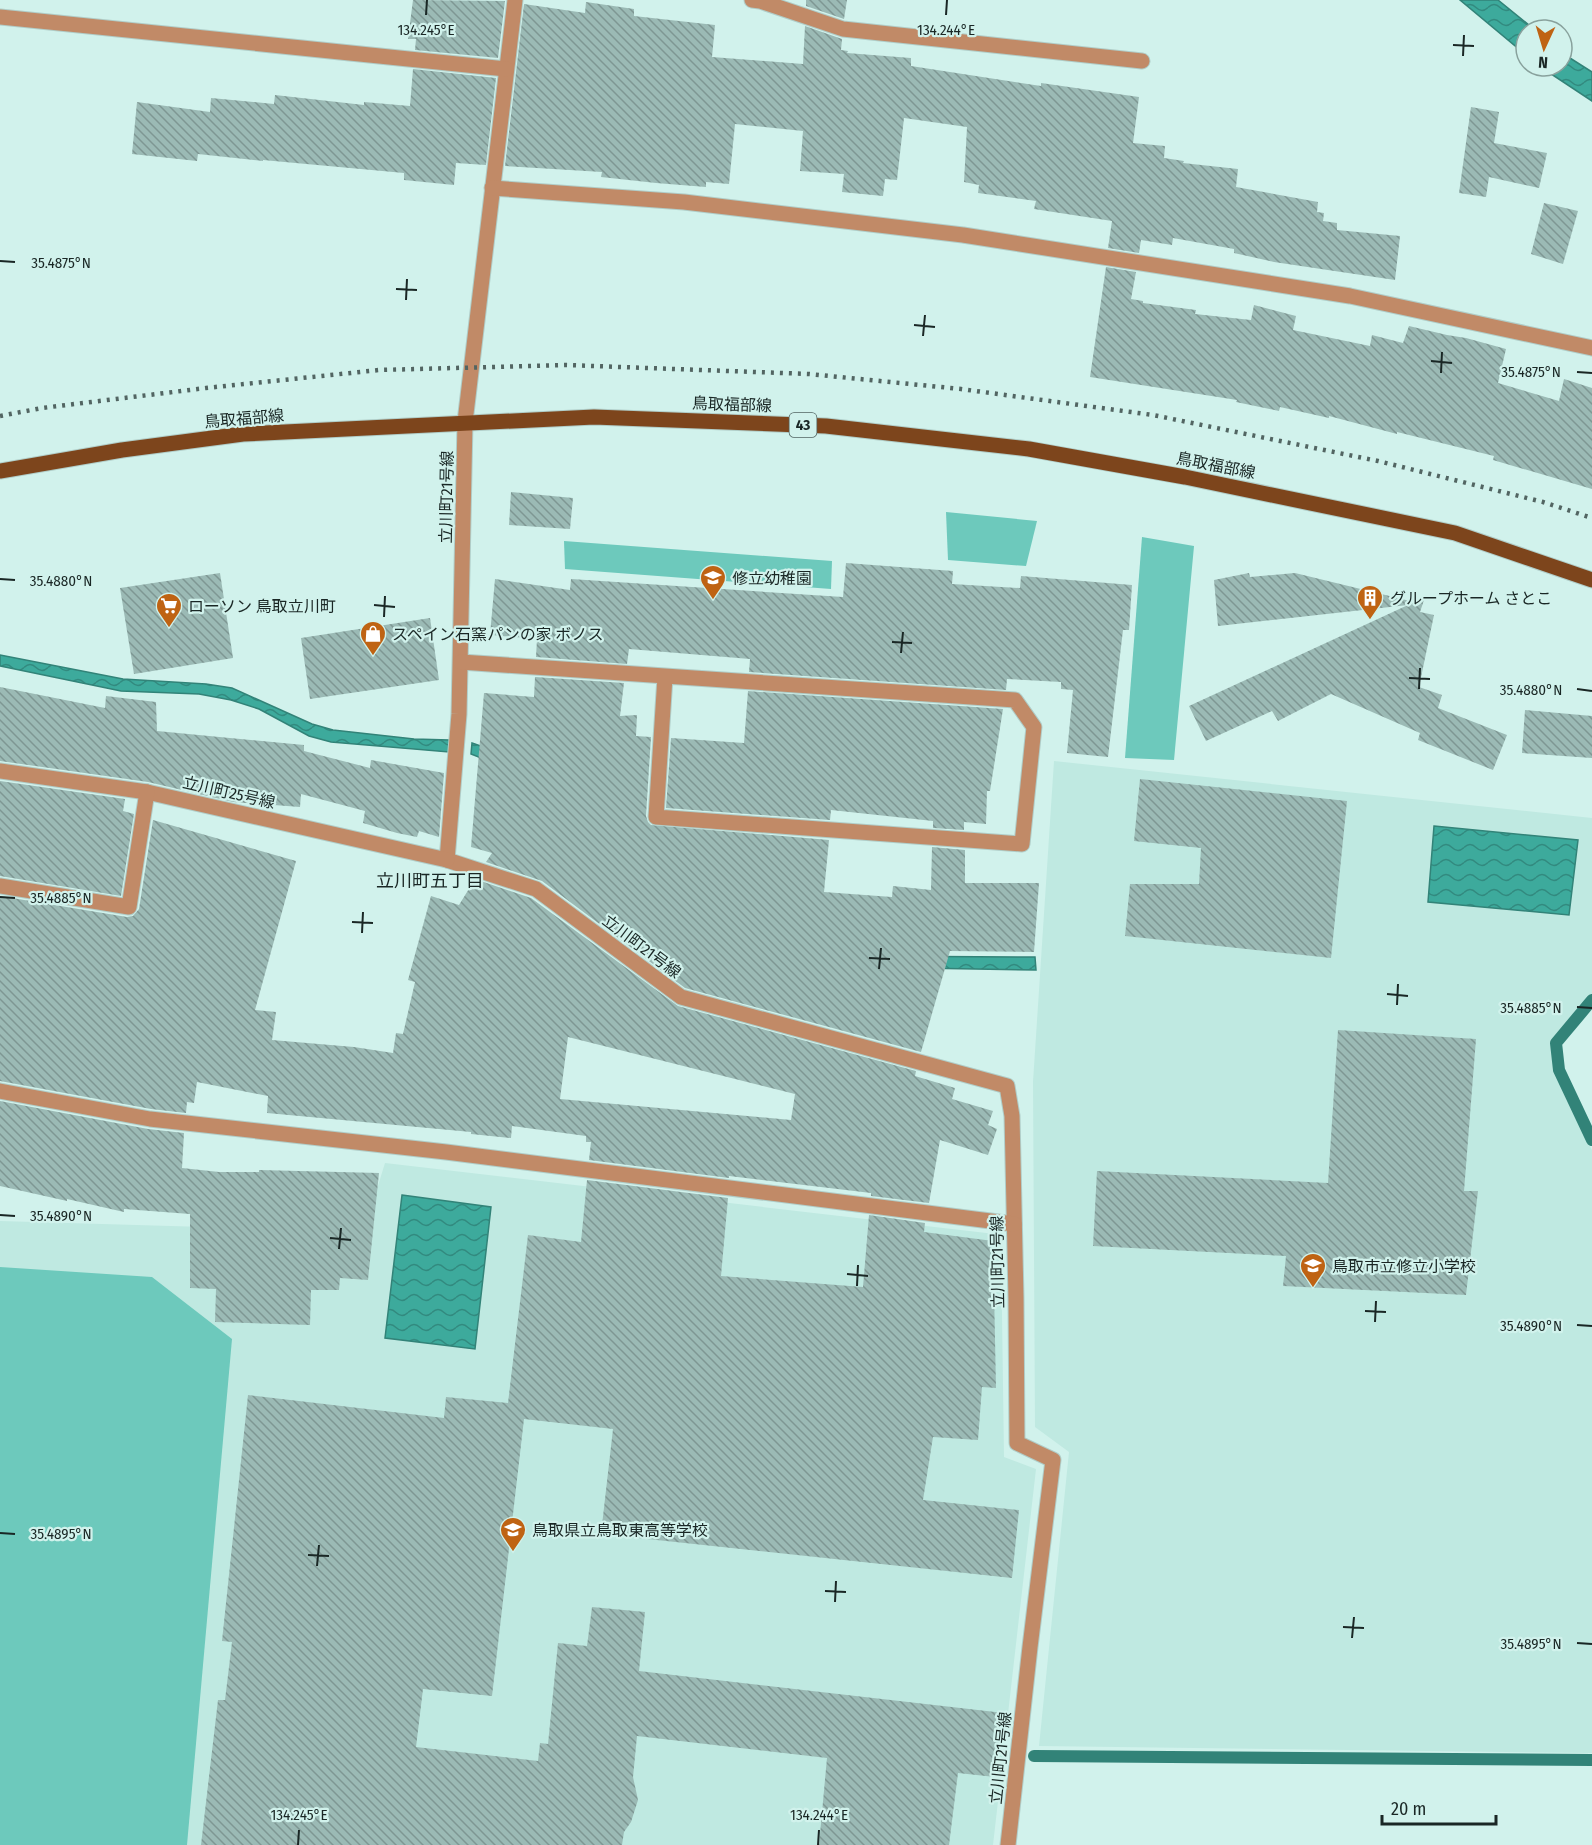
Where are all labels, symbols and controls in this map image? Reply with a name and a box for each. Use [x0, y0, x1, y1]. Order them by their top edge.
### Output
north arrow [1514, 18, 1574, 78]
text: 134.245°E [397, 21, 455, 39]
text: 134.244°E [917, 21, 975, 39]
text: N [1538, 53, 1548, 72]
text: 35.4875°N [31, 254, 91, 272]
text: 35.4875°N [1501, 363, 1561, 381]
street label: 鳥取福部線 [692, 394, 772, 415]
street label: 鳥取福部線 [203, 406, 285, 431]
road number: 43 [790, 413, 816, 437]
street label: 鳥取福部線 [1175, 449, 1257, 482]
street label: 立川町21号線 [436, 450, 457, 544]
school or university icon: 修立幼稚園 [698, 563, 728, 601]
place label: 修立幼稚園 [732, 569, 812, 588]
text: 35.4880°N [30, 572, 92, 590]
building icon: グループホーム さとこ [1355, 583, 1385, 621]
place label: グループホーム さとこ [1390, 589, 1552, 608]
supermarket icon: ローソン 鳥取立川町 [154, 591, 184, 629]
place label: ローソン 鳥取立川町 [188, 597, 336, 616]
shop icon: スペイン石窯パンの家 ボノス [358, 619, 388, 657]
place label: スペイン石窯パンの家 ボノス [392, 625, 603, 644]
text: 35.4880°N [1500, 681, 1562, 699]
street label: 立川町25号線 [181, 773, 277, 812]
district label: 立川町五丁目 [376, 870, 484, 892]
text: 35.4885°N [30, 889, 92, 907]
street label: 立川町21号線 [599, 911, 685, 982]
text: 35.4885°N [1500, 999, 1562, 1017]
text: 35.4890°N [30, 1207, 92, 1225]
street label: 立川町21号線 [987, 1215, 1008, 1309]
school or university icon: 鳥取市立修立小学校 [1298, 1251, 1328, 1289]
place label: 鳥取市立修立小学校 [1332, 1257, 1476, 1276]
text: 35.4890°N [1500, 1317, 1562, 1335]
school or university icon: 鳥取県立鳥取東高等学校 [498, 1515, 528, 1553]
place label: 鳥取県立鳥取東高等学校 [532, 1521, 708, 1540]
text: 35.4895°N [30, 1525, 92, 1543]
text: 35.4895°N [1500, 1635, 1562, 1653]
street label: 立川町21号線 [986, 1711, 1015, 1805]
scale bar [1382, 1788, 1496, 1826]
text: 20 m [1391, 1798, 1426, 1820]
text: 134.245°E [270, 1806, 328, 1824]
text: 134.244°E [790, 1806, 848, 1824]

